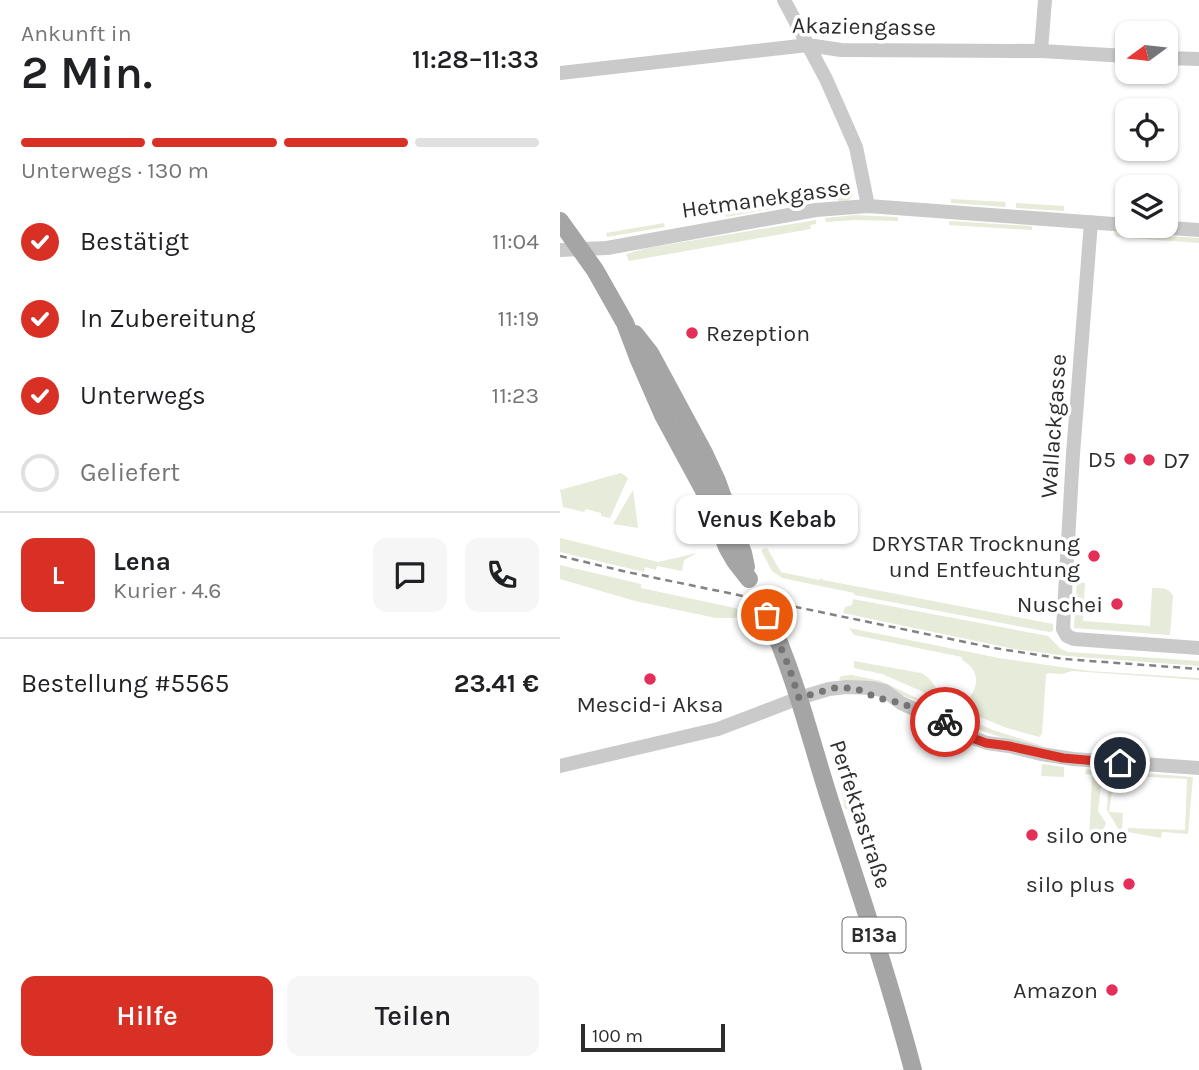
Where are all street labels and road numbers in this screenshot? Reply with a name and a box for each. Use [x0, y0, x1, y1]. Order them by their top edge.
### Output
street label: Akaziengasse [792, 12, 936, 41]
street label: Hetmanekgasse [680, 173, 852, 224]
street label: Wallackgasse [1035, 353, 1072, 499]
street label: Perfektastraße [824, 737, 897, 892]
road number: B13a [842, 918, 906, 953]

